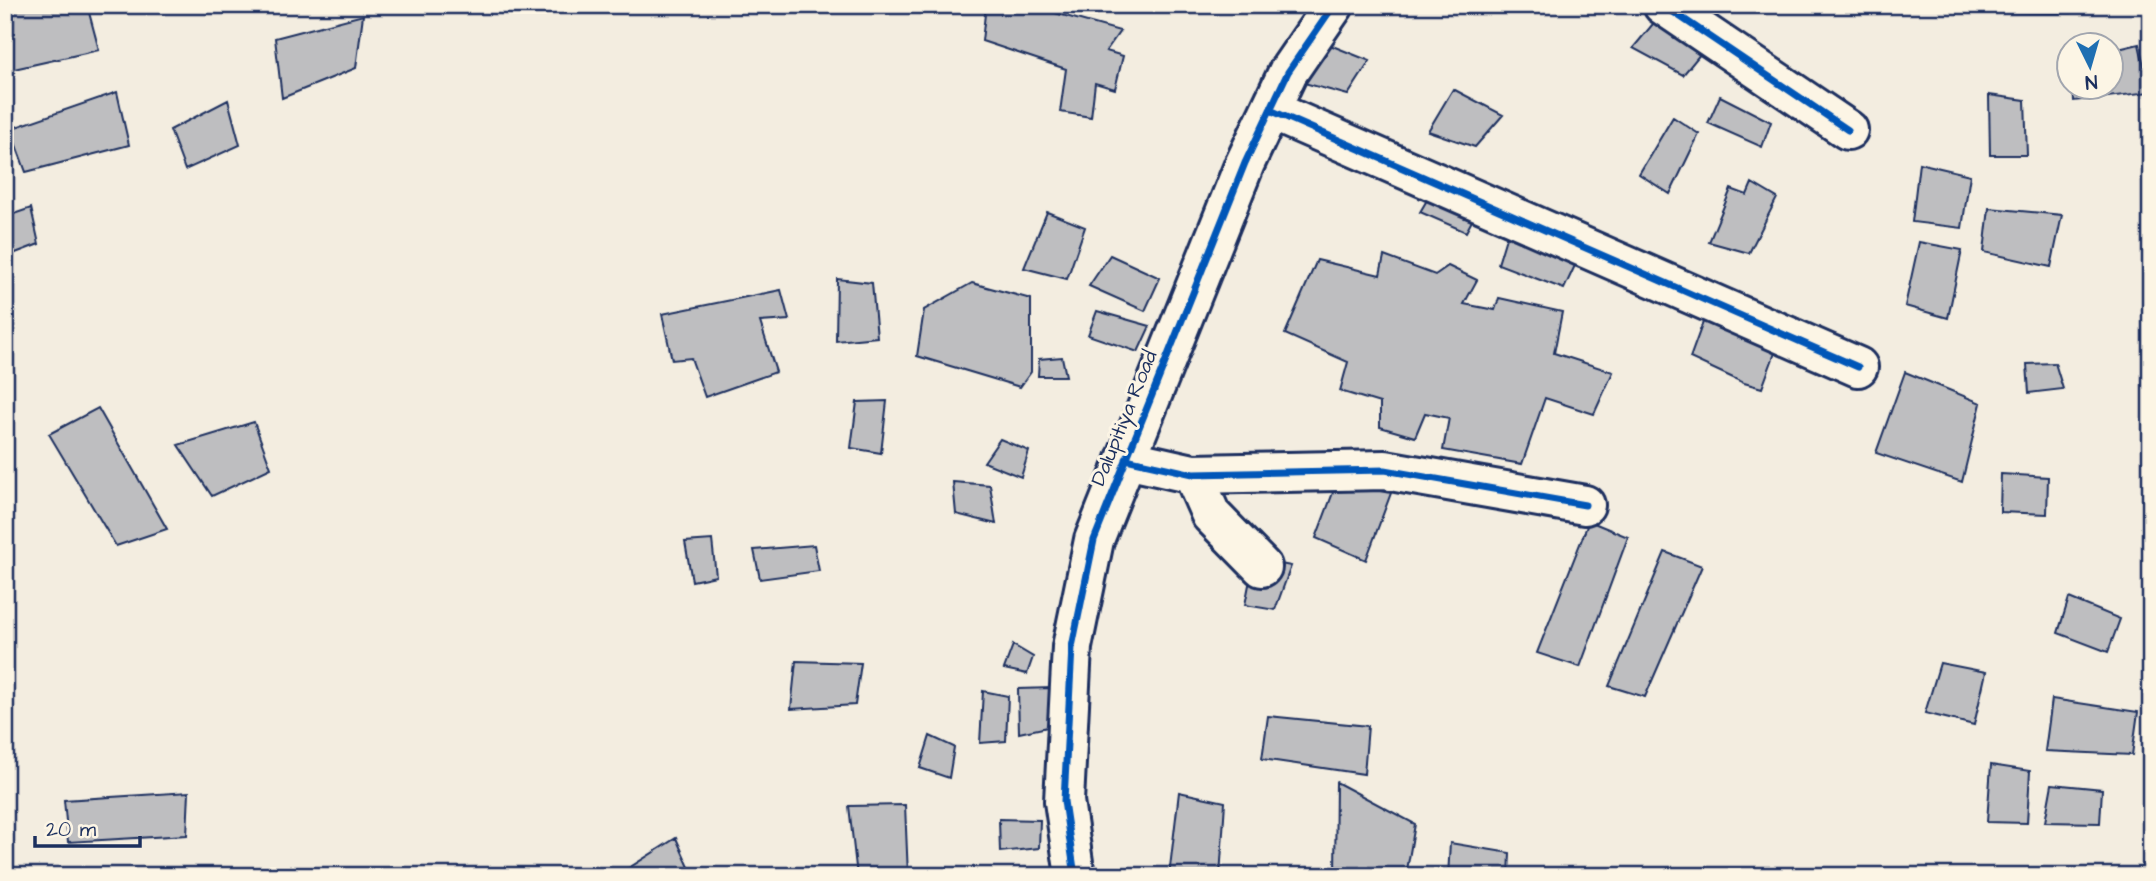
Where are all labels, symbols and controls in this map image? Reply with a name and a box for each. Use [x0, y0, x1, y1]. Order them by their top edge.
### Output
north arrow [2054, 32, 2124, 102]
text: N [2084, 67, 2098, 95]
street label: Dalupitiya Road [1084, 346, 1166, 491]
scale bar [35, 804, 140, 848]
text: 20 m [46, 815, 97, 844]

